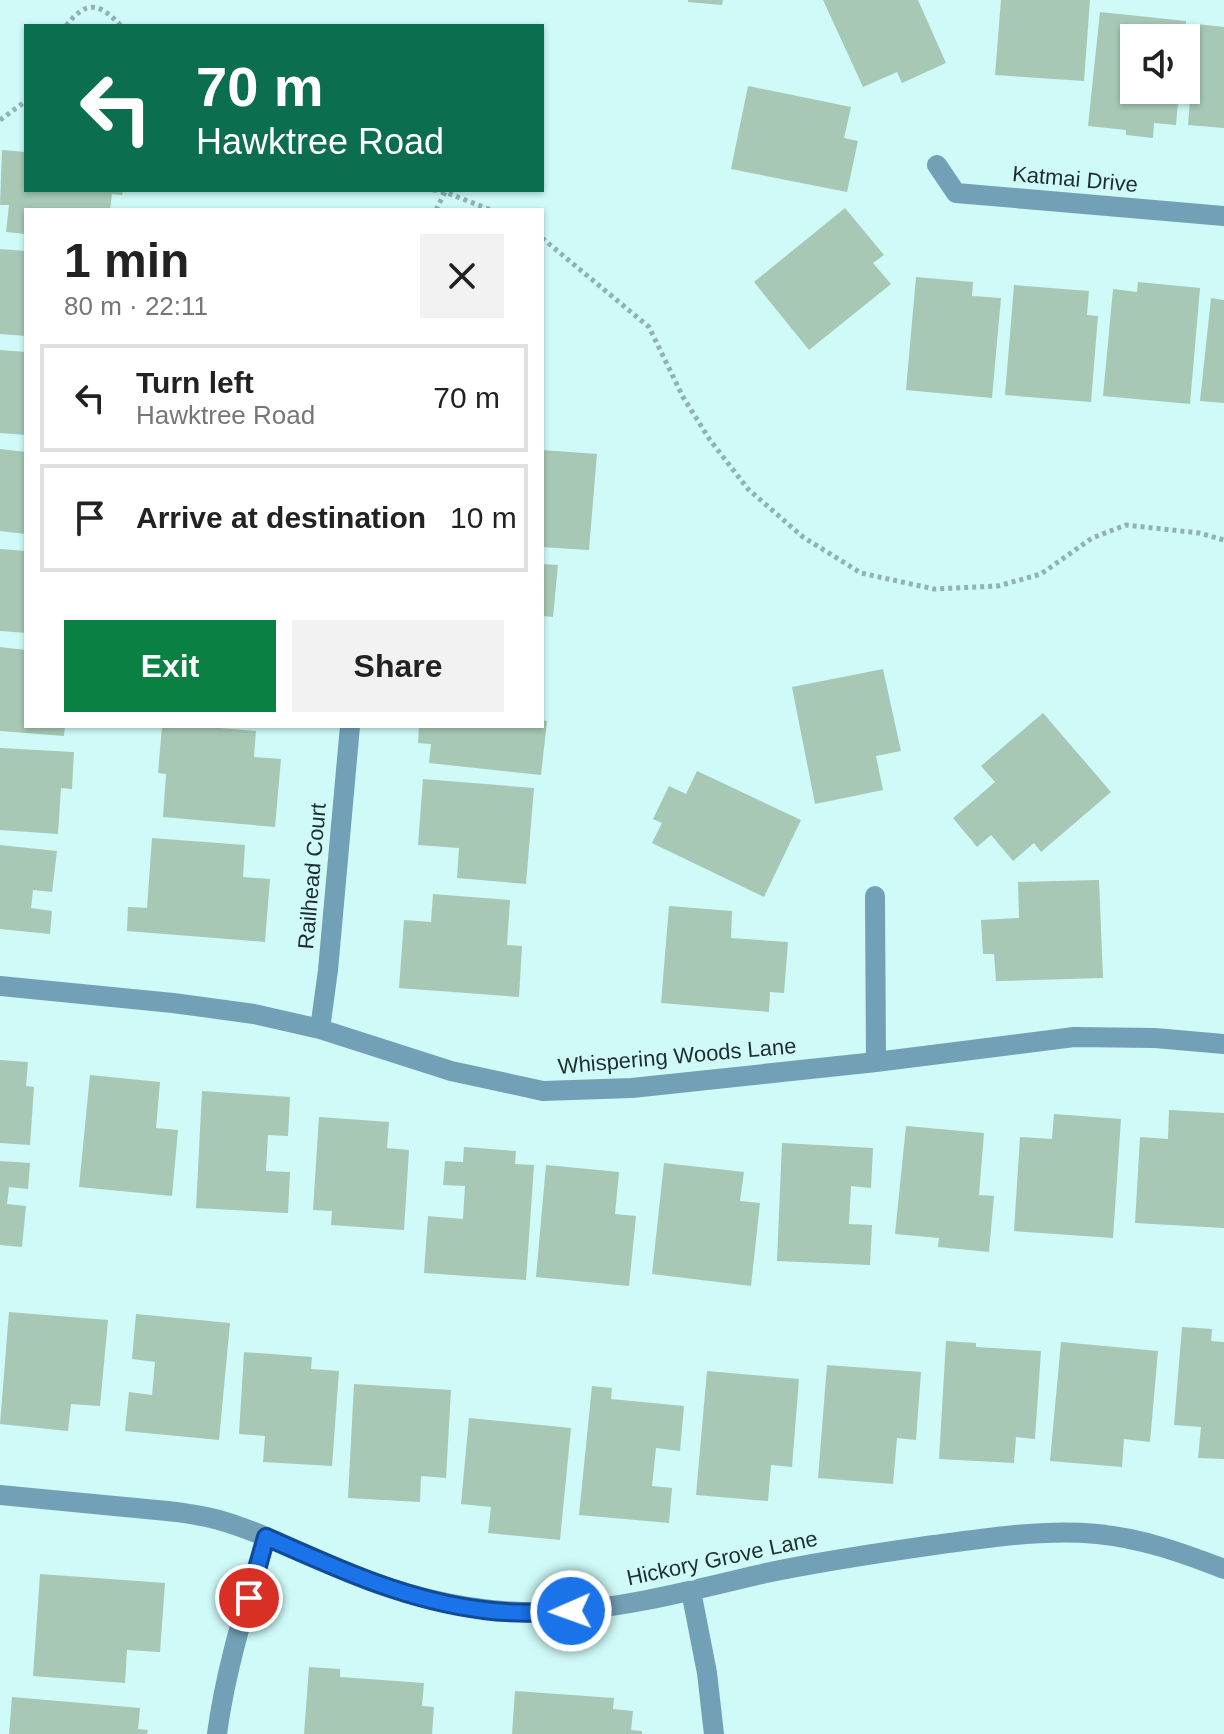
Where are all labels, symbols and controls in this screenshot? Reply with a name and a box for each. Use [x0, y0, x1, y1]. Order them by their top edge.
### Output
map controls [1120, 24, 1200, 104]
button: sound [1120, 24, 1200, 104]
text: 70 m [196, 55, 324, 118]
icon: left [64, 56, 168, 160]
text: Hawktree Road [196, 121, 444, 162]
street label: Katmai Drive [1011, 161, 1139, 197]
text: 1 min [64, 234, 189, 287]
button: close [420, 234, 504, 318]
text: 80 m · 22:11 [64, 291, 208, 321]
text: Turn left [136, 366, 254, 399]
icon: left [68, 376, 112, 420]
text: 70 m [433, 381, 500, 414]
text: Hawktree Road [136, 400, 315, 430]
icon: arrive [68, 496, 112, 540]
text: Arrive at destination [136, 501, 426, 534]
text: 10 m [450, 501, 517, 534]
button: Exit [64, 620, 276, 712]
button: Share [292, 620, 504, 712]
street label: Railhead Court [293, 802, 331, 950]
street label: Whispering Woods Lane [557, 1033, 797, 1079]
street label: Hickory Grove Lane [624, 1526, 820, 1590]
pin [215, 1564, 283, 1632]
position arrow [529, 1569, 613, 1653]
icon: arrive [227, 1576, 271, 1620]

